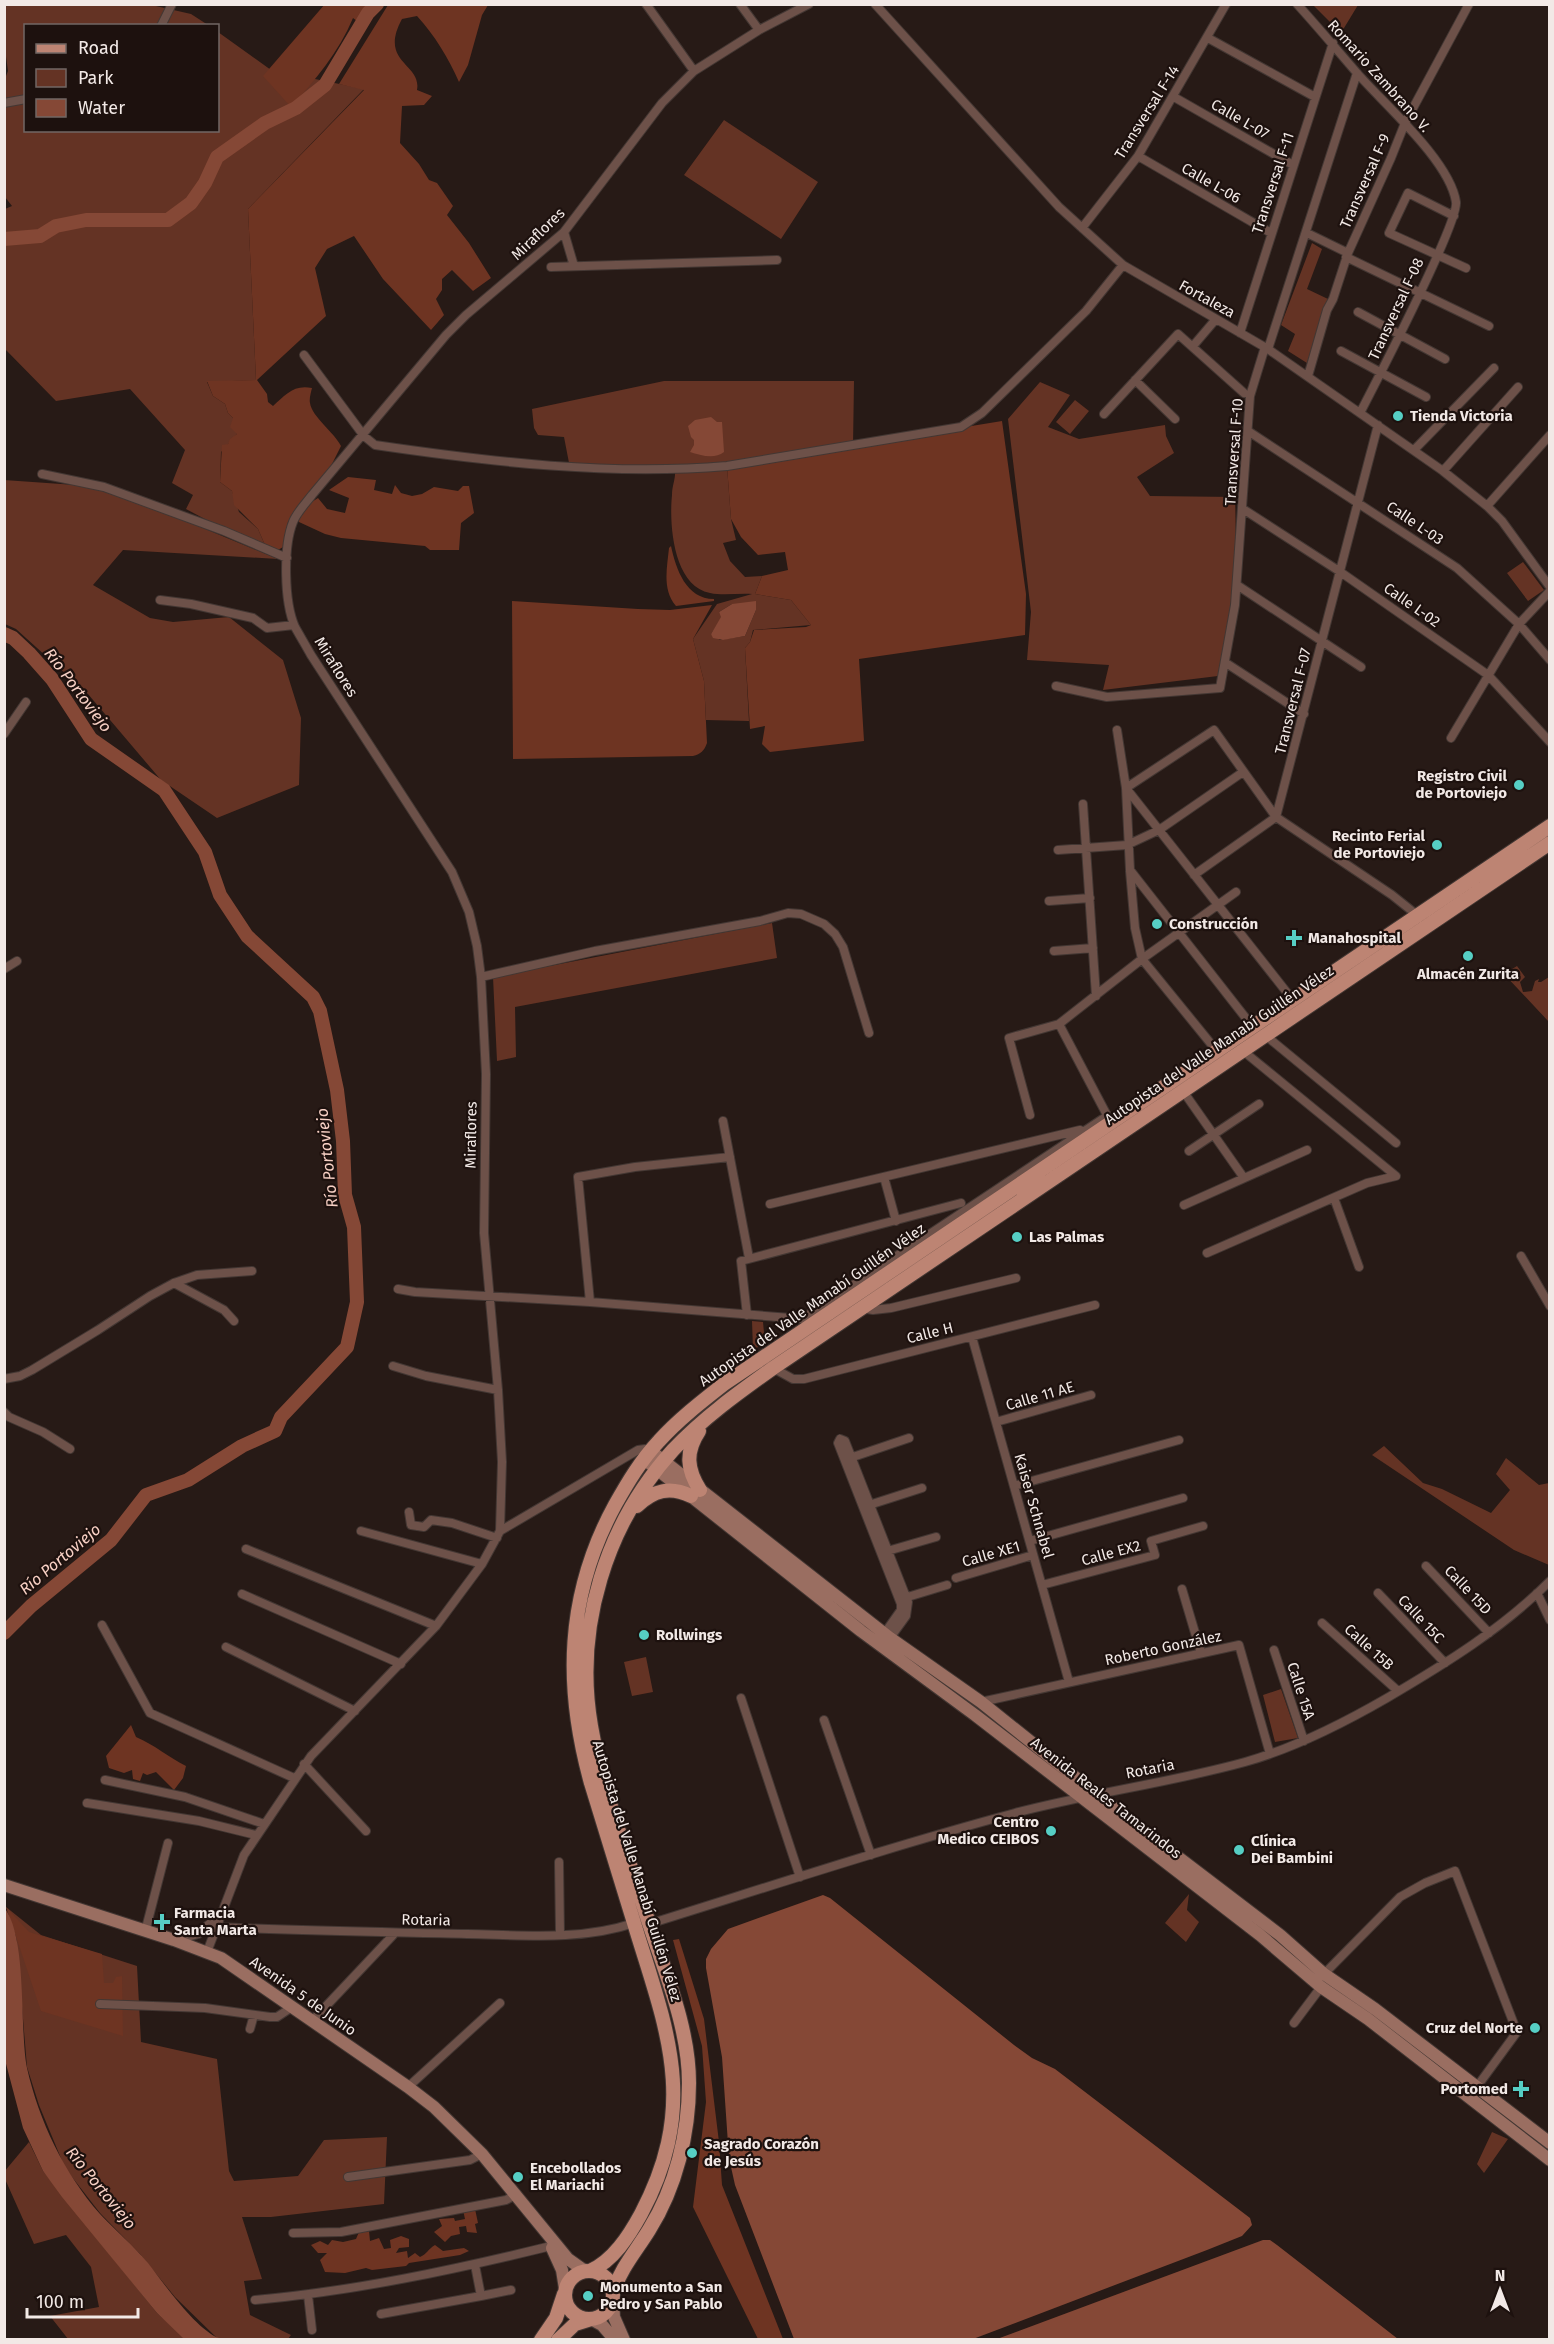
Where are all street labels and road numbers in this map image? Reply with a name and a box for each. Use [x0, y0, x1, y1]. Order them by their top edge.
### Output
street label: Romario Zambrano V. [1324, 16, 1434, 136]
street label: Transversal F-14 [1111, 62, 1183, 162]
street label: Calle L-07 [1208, 95, 1272, 143]
street label: Transversal F-11 [1248, 130, 1298, 236]
street label: Transversal F-9 [1336, 131, 1394, 231]
street label: Calle L-06 [1178, 159, 1244, 207]
street label: Miraflores [507, 204, 569, 264]
street label: Transversal F-08 [1365, 255, 1427, 363]
street label: Fortaleza [1176, 276, 1238, 322]
street label: Transversal F-10 [1221, 398, 1247, 506]
street label: Calle L-03 [1383, 497, 1447, 549]
street label: Calle L-02 [1380, 579, 1444, 631]
street label: Miraflores [311, 634, 361, 700]
street label: Transversal F-07 [1271, 646, 1315, 756]
street label: Autopista del Valle Manabí Guillén Vélez [1101, 961, 1337, 1129]
street label: Miraflores [461, 1101, 481, 1169]
street label: Autopista del Valle Manabí Guillén Vélez [695, 1219, 929, 1390]
street label: Calle H [905, 1319, 955, 1347]
street label: Calle 11 AE [1004, 1378, 1076, 1414]
street label: Kaiser Schnabel [1010, 1451, 1058, 1561]
street label: Calle EX2 [1079, 1536, 1143, 1570]
street label: Calle XE1 [960, 1537, 1022, 1571]
street label: Calle 15D [1441, 1562, 1495, 1618]
street label: Calle 15C [1394, 1591, 1448, 1647]
street label: Calle 15B [1341, 1620, 1397, 1674]
street label: Roberto González [1103, 1627, 1223, 1669]
street label: Calle 15A [1283, 1660, 1319, 1723]
street label: Avenida Reales Tamarindos [1027, 1734, 1185, 1862]
street label: Autopista del Valle Manabí Guillén Vélez [589, 1738, 686, 2004]
street label: Rotaria [1124, 1755, 1176, 1783]
street label: Rotaria [401, 1911, 451, 1929]
street label: Avenida 5 de Junio [246, 1953, 360, 2039]

